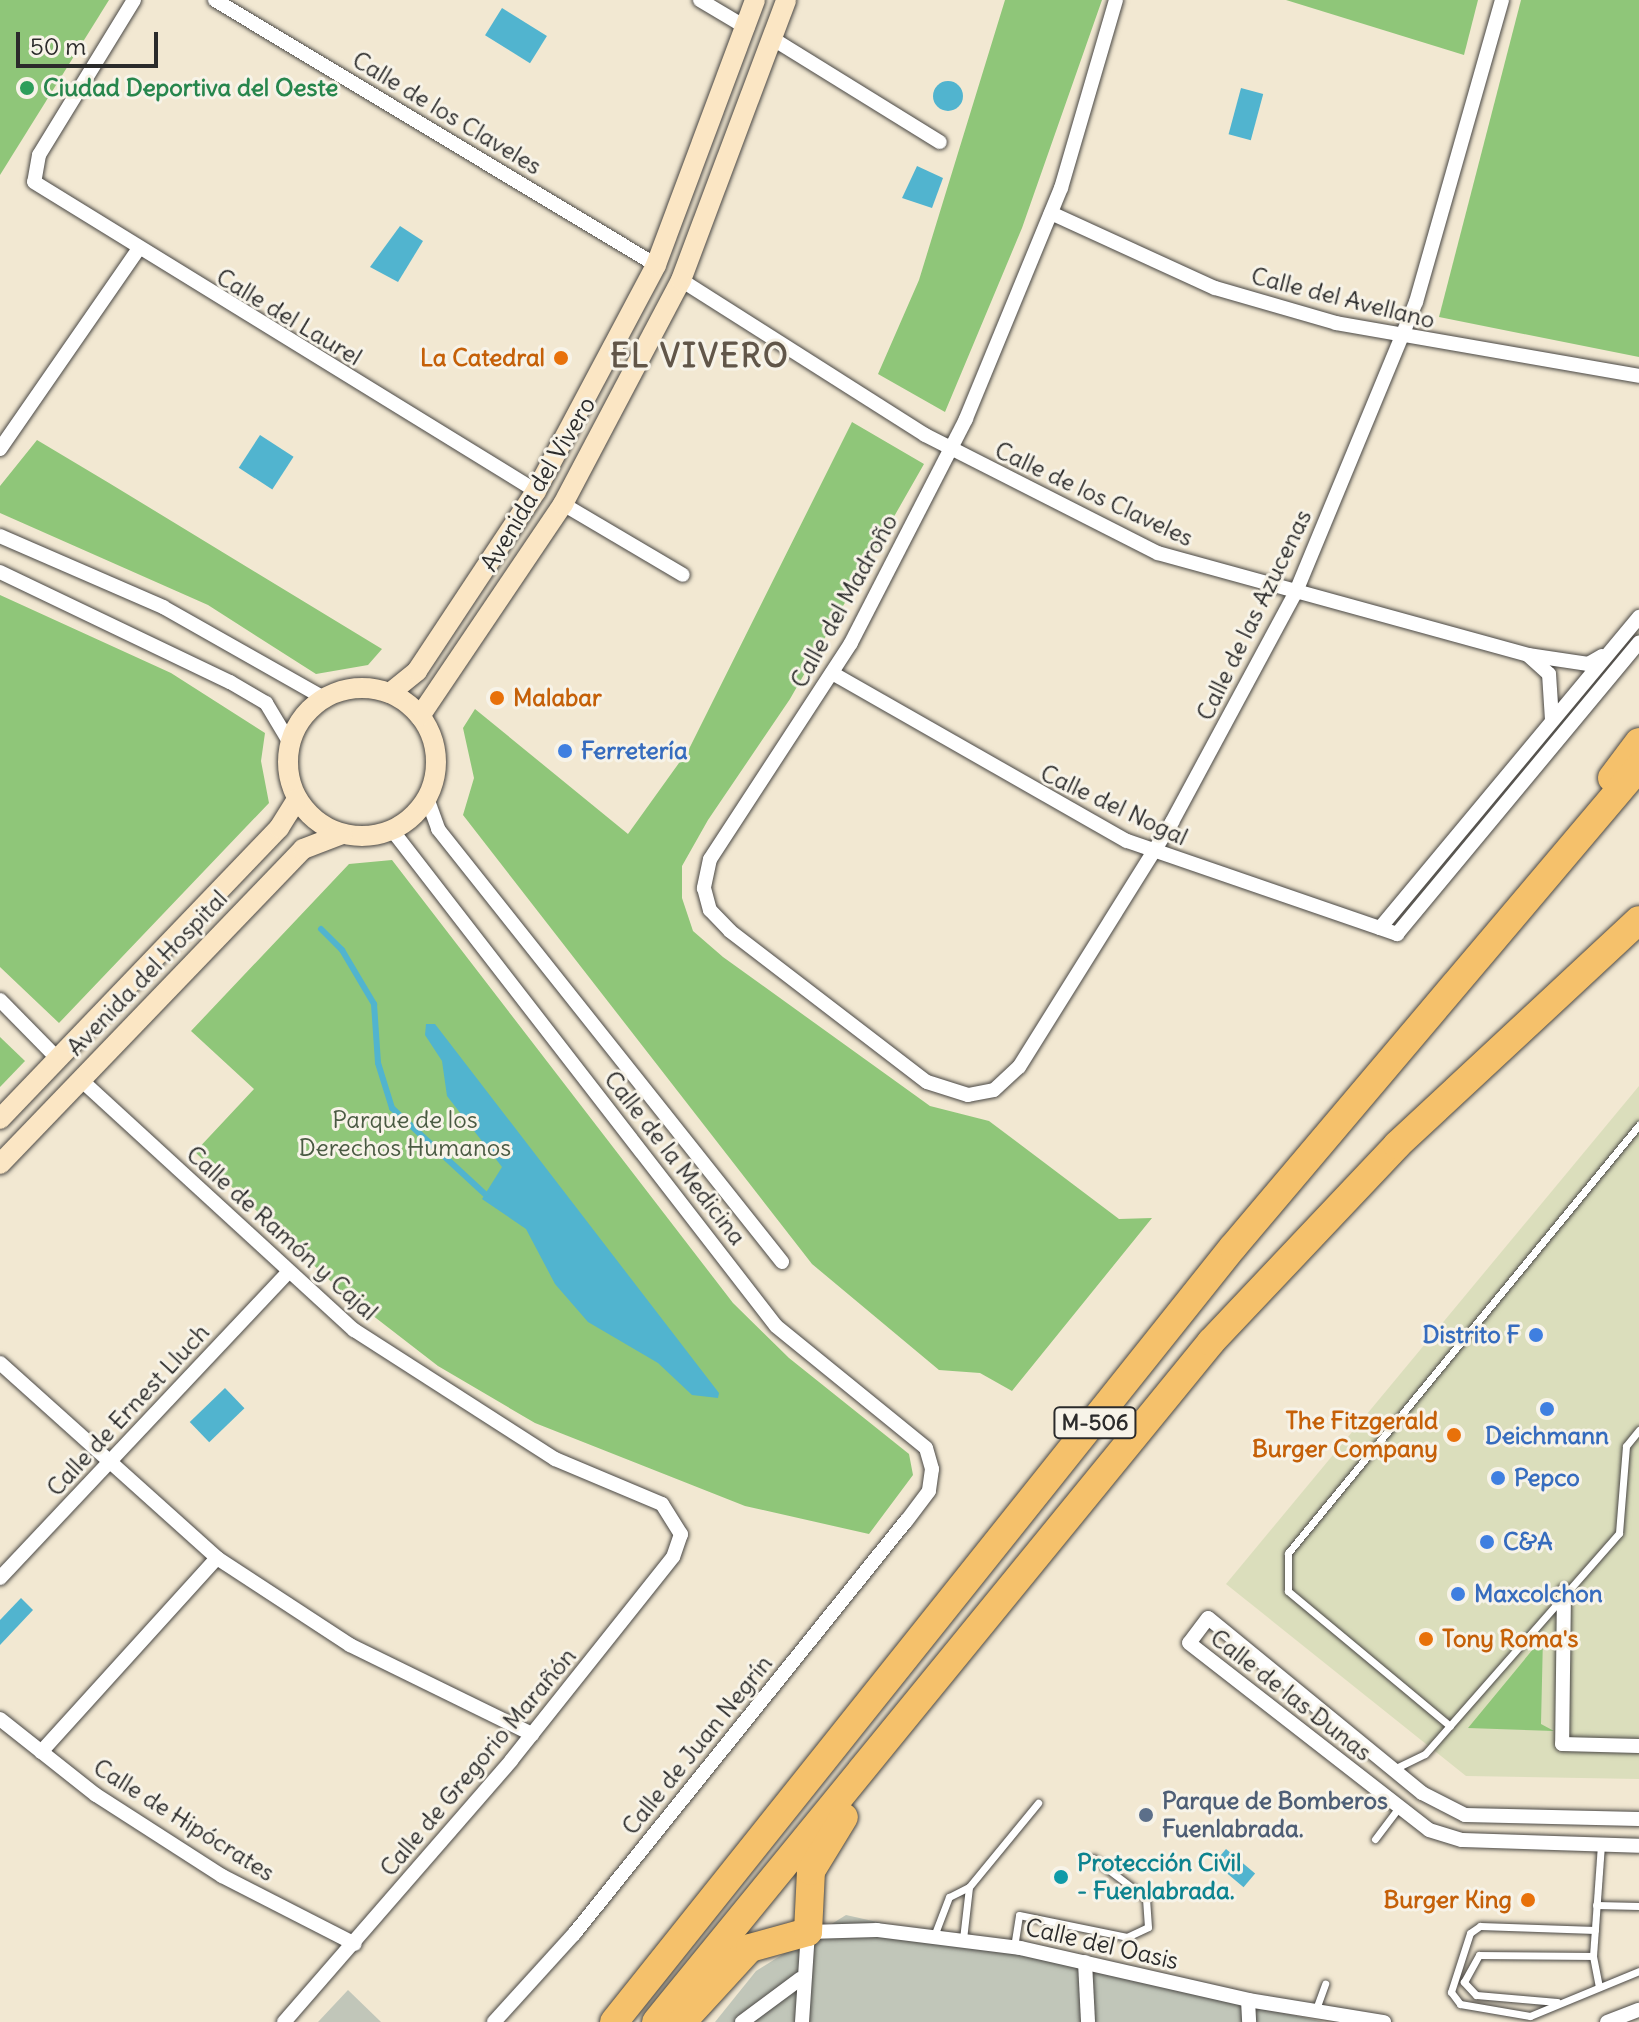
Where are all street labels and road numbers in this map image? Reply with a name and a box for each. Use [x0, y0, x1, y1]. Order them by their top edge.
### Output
street label: Calle de los Claveles [347, 45, 547, 181]
street label: Calle del Avellano [1248, 261, 1438, 335]
street label: Calle del Laurel [211, 262, 367, 372]
street label: Avenida del Vivero [474, 391, 602, 577]
street label: Calle de los Claveles [990, 435, 1198, 553]
street label: Calle de las Azucenas [1190, 505, 1318, 725]
street label: Calle del Madroño [784, 509, 904, 693]
street label: Calle del Nogal [1036, 758, 1192, 852]
street label: Avenida del Hospital [61, 884, 233, 1062]
street label: Calle de la Medicina [598, 1065, 752, 1251]
street label: Calle de Ramón y Cajal [180, 1140, 384, 1326]
street label: Calle de Ernest Lluch [41, 1318, 215, 1502]
road number: M-506 [1053, 1405, 1137, 1441]
street label: Calle de las Dunas [1205, 1623, 1377, 1767]
street label: Calle de Gregorio Marañón [374, 1642, 582, 1882]
street label: Calle de Juan Negrín [616, 1649, 778, 1841]
street label: Calle de Hipócrates [88, 1753, 280, 1887]
street label: Calle del Oasis [1023, 1912, 1181, 1976]

